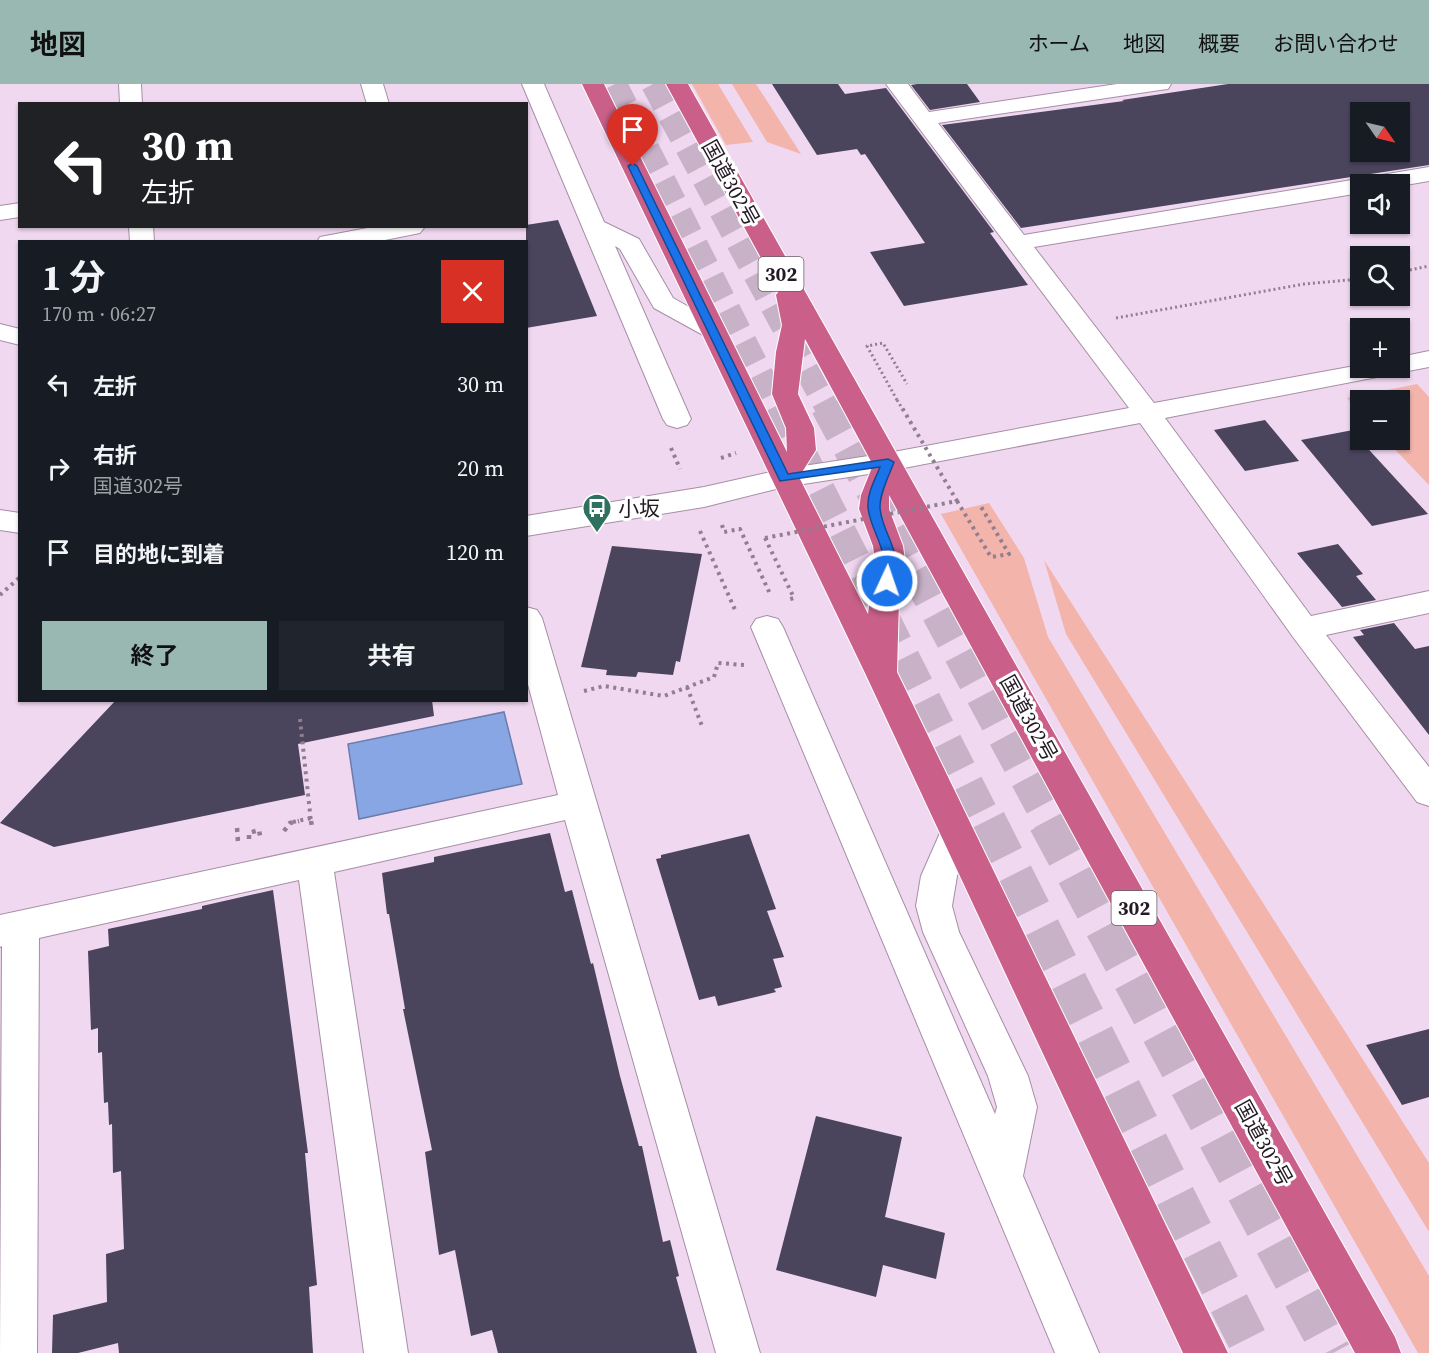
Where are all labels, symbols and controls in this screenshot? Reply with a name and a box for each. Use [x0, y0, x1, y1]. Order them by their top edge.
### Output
text: 地図 [30, 25, 86, 63]
text: ホーム [1028, 29, 1090, 58]
text: 地図 [1123, 29, 1165, 58]
text: 概要 [1198, 29, 1240, 58]
text: お問い合わせ [1273, 29, 1399, 58]
north arrow [1350, 102, 1410, 162]
map controls [1350, 102, 1410, 450]
pin [607, 104, 658, 166]
icon: arrive [616, 113, 649, 146]
text: 30 m [141, 116, 234, 174]
icon: left [42, 126, 120, 204]
street label: 国道302号 [695, 135, 767, 231]
text: 左折 [141, 174, 195, 211]
button: sound [1350, 174, 1410, 234]
button: search [1350, 246, 1410, 306]
text: 1 分 [42, 253, 105, 302]
road number: 302 [758, 257, 804, 291]
button: close [441, 260, 504, 323]
text: 170 m · 06:27 [42, 300, 156, 328]
button: + [1350, 318, 1410, 378]
icon: left [42, 368, 75, 401]
text: 30 m [457, 369, 504, 399]
text: 左折 [93, 371, 137, 401]
button: − [1350, 390, 1410, 450]
text: 右折 [93, 440, 137, 470]
icon: right [42, 452, 75, 485]
text: 20 m [457, 453, 504, 483]
text: 国道302号 [93, 472, 183, 500]
bus stop icon: 小坂 [581, 492, 613, 534]
place label: 小坂 [618, 494, 660, 523]
icon: arrive [42, 536, 75, 569]
text: 120 m [446, 537, 504, 567]
text: 目的地に到着 [93, 539, 225, 569]
position arrow [855, 549, 919, 613]
button: 終了 [42, 621, 267, 690]
button: 共有 [279, 621, 504, 690]
street label: 国道302号 [993, 670, 1065, 766]
road number: 302 [1112, 891, 1156, 925]
street label: 国道302号 [1228, 1095, 1300, 1191]

